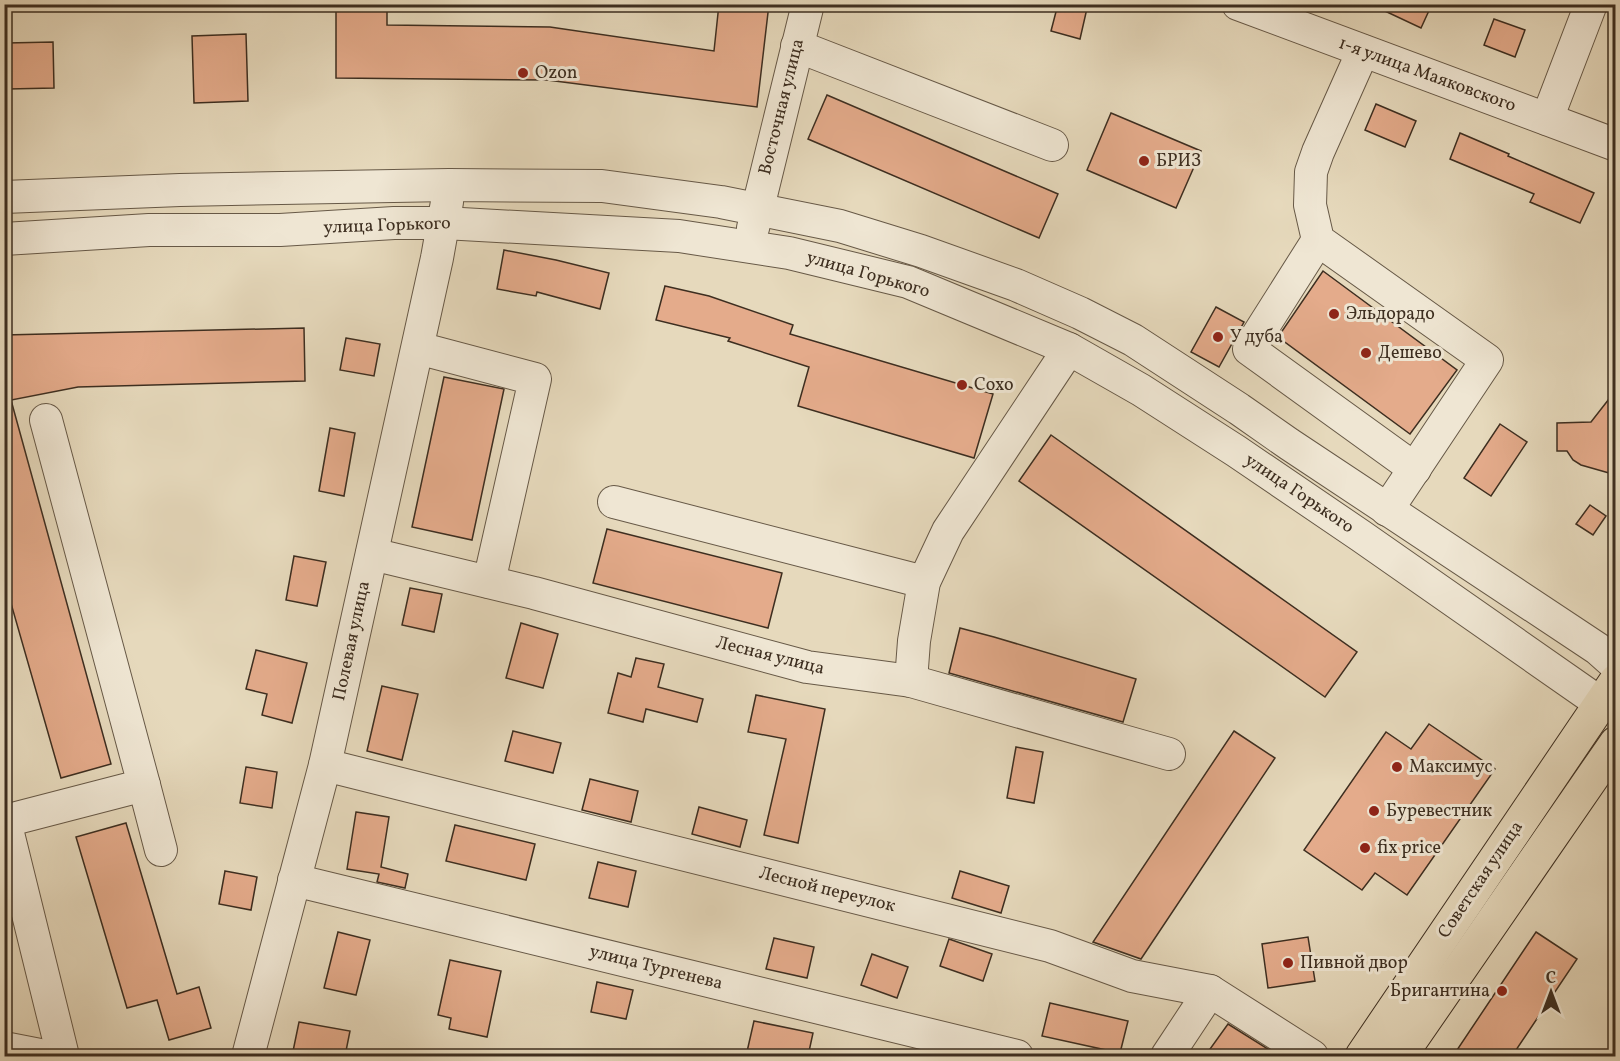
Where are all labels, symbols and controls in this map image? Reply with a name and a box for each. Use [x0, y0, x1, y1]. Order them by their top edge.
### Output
street label: 1-я улица Маяковского [1335, 31, 1519, 119]
street label: Восточная улица [753, 36, 811, 178]
place label: Ozon [535, 61, 578, 86]
marker: Ozon [516, 66, 530, 80]
place label: БРИЗ [1156, 149, 1201, 174]
marker: БРИЗ [1137, 154, 1151, 168]
street label: улица Горького [323, 211, 451, 241]
street label: улица Горького [803, 245, 933, 305]
place label: Эльдорадо [1346, 302, 1435, 327]
marker: Эльдорадо [1327, 307, 1341, 321]
place label: У дуба [1230, 325, 1283, 350]
marker: У дуба [1211, 330, 1225, 344]
place label: Дешево [1378, 341, 1442, 366]
marker: Дешево [1359, 346, 1373, 360]
place label: Сохо [974, 373, 1014, 398]
marker: Сохо [955, 378, 969, 392]
street label: улица Горького [1239, 448, 1359, 540]
street label: Полевая улица [327, 579, 377, 703]
street label: Лесная улица [713, 630, 827, 682]
place label: Максимус [1409, 755, 1493, 780]
marker: Максимус [1390, 760, 1404, 774]
place label: Буревестник [1386, 799, 1492, 824]
marker: Буревестник [1367, 804, 1381, 818]
street label: Советская улица [1432, 816, 1530, 944]
place label: fix price [1377, 836, 1441, 861]
marker: fix price [1358, 841, 1372, 855]
street label: Лесной переулок [756, 861, 898, 919]
street label: улица Тургенева [587, 939, 725, 997]
place label: Пивной двор [1300, 951, 1408, 976]
marker: Пивной двор [1281, 956, 1295, 970]
north arrow [1521, 962, 1581, 1022]
text: С [1546, 968, 1556, 990]
place label: Бригантина [1390, 979, 1490, 1004]
marker: Бригантина [1495, 984, 1509, 998]

